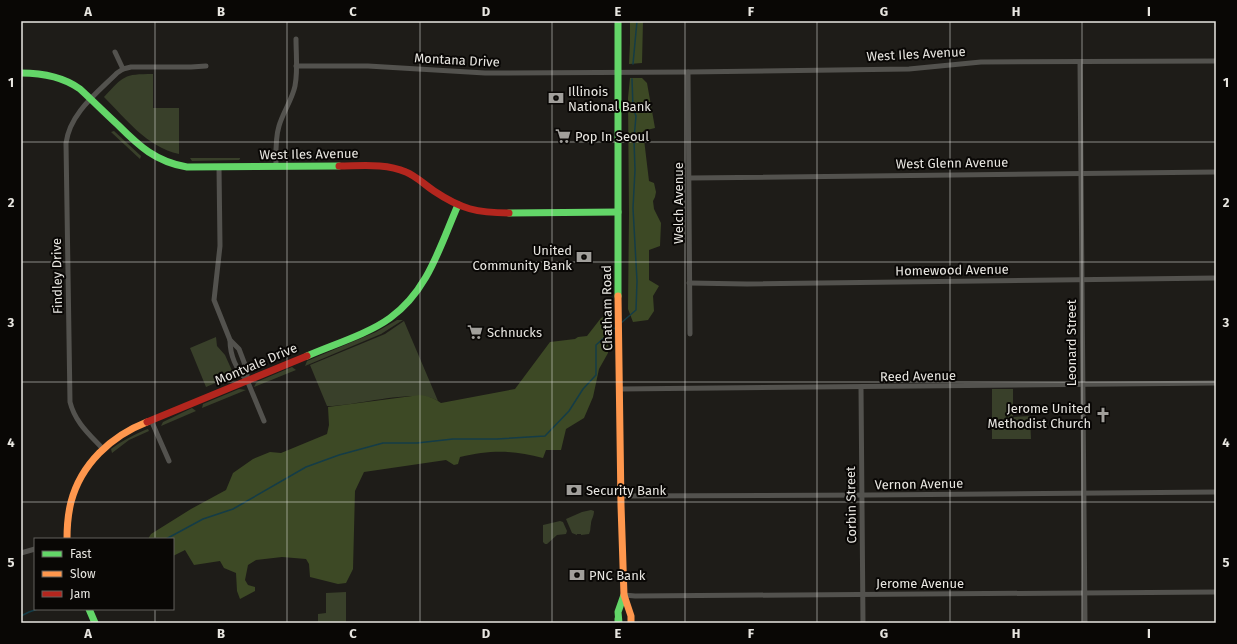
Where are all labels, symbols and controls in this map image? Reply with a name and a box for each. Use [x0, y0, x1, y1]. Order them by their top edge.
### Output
text: A [83, 4, 92, 19]
text: B [217, 4, 225, 19]
text: C [349, 4, 357, 19]
text: D [482, 4, 491, 19]
text: E [615, 4, 622, 19]
text: F [748, 4, 755, 19]
text: G [880, 4, 888, 19]
text: H [1012, 4, 1020, 19]
text: I [1147, 4, 1151, 19]
street label: West Iles Avenue [866, 44, 966, 64]
street label: Montana Drive [414, 50, 500, 70]
text: 1 [8, 75, 14, 90]
text: 1 [1223, 75, 1229, 90]
place label: Illinois National Bank [568, 84, 651, 114]
bank icon: Illinois National Bank [547, 89, 565, 107]
supermarket icon: Pop In Seoul [554, 127, 572, 145]
place label: Pop In Seoul [575, 129, 649, 144]
street label: West Iles Avenue [259, 146, 359, 162]
street label: West Glenn Avenue [895, 155, 1009, 171]
street label: Welch Avenue [671, 162, 686, 244]
text: 2 [8, 195, 15, 210]
text: 2 [1223, 195, 1230, 210]
street label: Findley Drive [49, 238, 65, 314]
place label: United Community Bank [473, 243, 572, 273]
bank icon: United Community Bank [575, 248, 593, 266]
street label: Homewood Avenue [895, 262, 1009, 278]
street label: Chatham Road [599, 265, 615, 351]
street label: Leonard Street [1064, 299, 1079, 386]
text: 3 [7, 315, 15, 330]
text: 3 [1222, 315, 1230, 330]
supermarket icon: Schnucks [466, 323, 484, 341]
place label: Schnucks [487, 325, 542, 340]
street label: Montvale Drive [213, 340, 299, 388]
street label: Reed Avenue [880, 368, 956, 384]
place label: Jerome United Methodist Church [987, 401, 1091, 431]
church icon: Jerome United Methodist Church [1094, 406, 1112, 424]
text: 4 [7, 435, 15, 450]
text: 4 [1222, 435, 1230, 450]
street label: Corbin Street [843, 466, 859, 544]
street label: Vernon Avenue [875, 476, 963, 492]
bank icon: Security Bank [565, 481, 583, 499]
place label: Security Bank [586, 483, 667, 498]
legend [34, 538, 174, 610]
text: Fast [70, 547, 92, 561]
text: 5 [8, 555, 15, 570]
text: 5 [1223, 555, 1230, 570]
bank icon: PNC Bank [568, 566, 586, 584]
text: Slow [70, 567, 96, 581]
place label: PNC Bank [589, 568, 646, 583]
street label: Jerome Avenue [876, 576, 964, 591]
text: Jam [70, 587, 90, 601]
text: A [83, 626, 92, 641]
text: B [217, 626, 225, 641]
text: C [349, 626, 357, 641]
text: D [482, 626, 491, 641]
text: E [615, 626, 622, 641]
text: F [748, 626, 755, 641]
text: G [880, 626, 888, 641]
text: H [1012, 626, 1020, 641]
text: I [1147, 626, 1151, 641]

